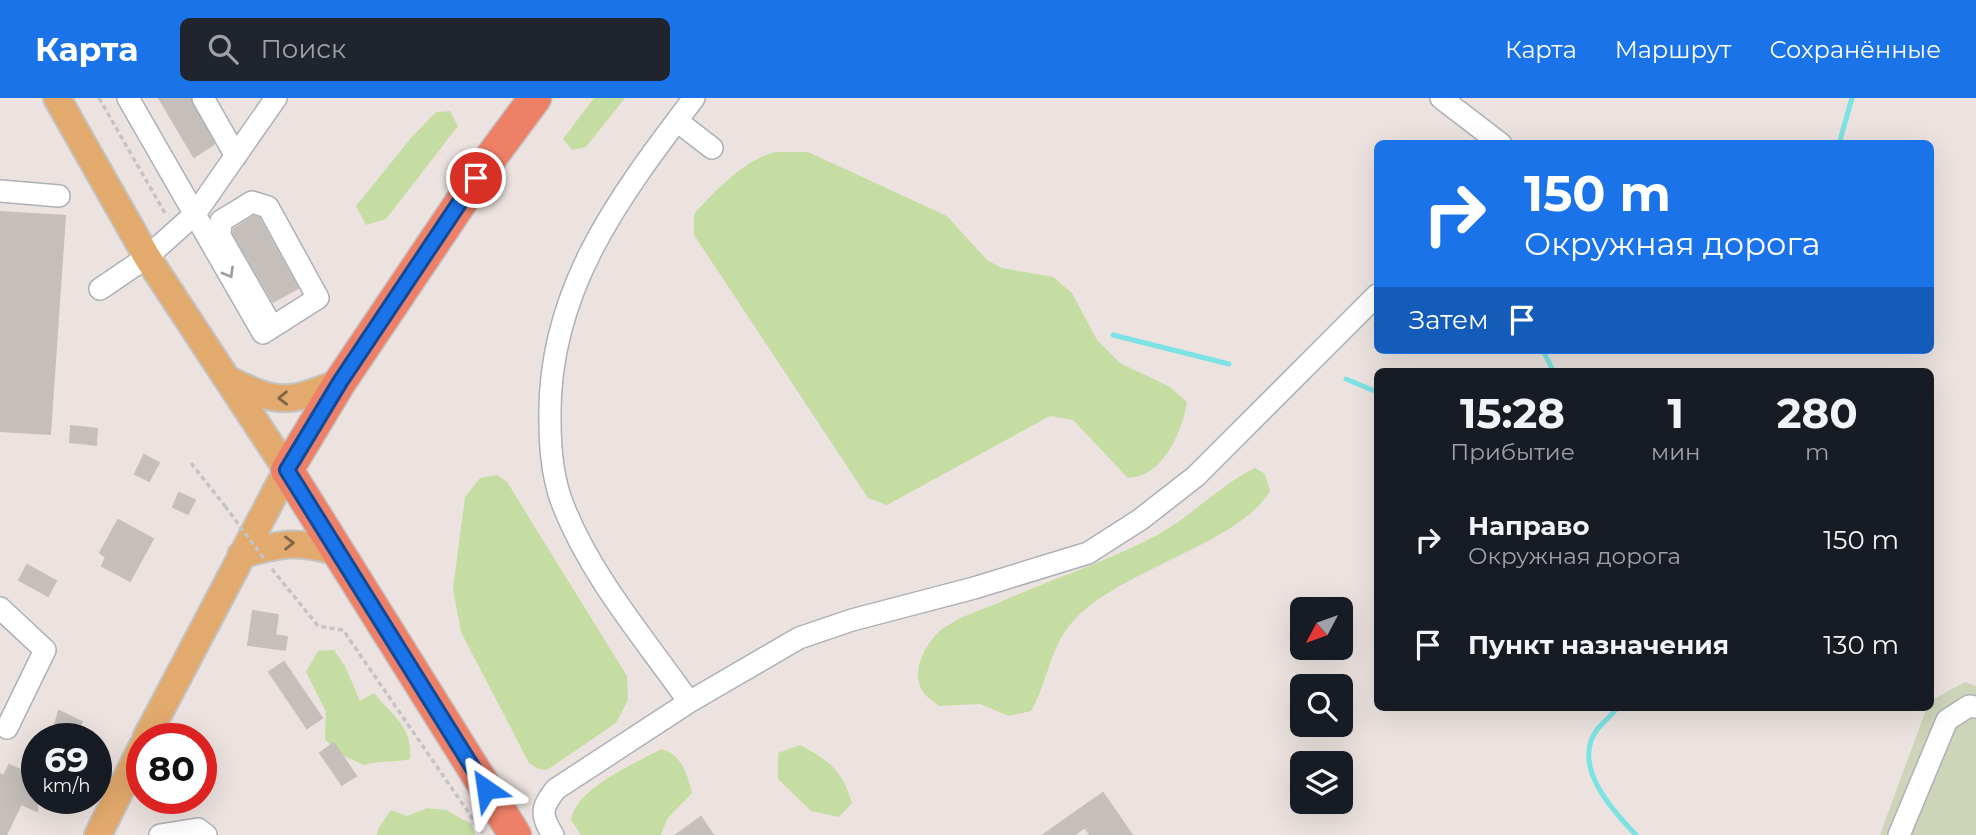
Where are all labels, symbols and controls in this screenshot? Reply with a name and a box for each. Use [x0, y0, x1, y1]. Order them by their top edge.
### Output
search box [180, 18, 670, 81]
text: Карта [35, 29, 138, 69]
icon: search [204, 30, 242, 68]
text: Поиск [260, 33, 346, 65]
text: Карта [1505, 35, 1577, 64]
text: Маршрут [1615, 35, 1731, 64]
text: Сохранённые [1769, 35, 1941, 64]
pin [446, 148, 506, 208]
icon: arrive [457, 159, 495, 197]
text: 150 m [1524, 164, 1671, 223]
icon: right [1409, 168, 1500, 259]
text: Окружная дорога [1524, 224, 1820, 263]
one-way arrow [220, 266, 233, 279]
icon: arrive [1503, 301, 1541, 339]
text: Затем [1409, 304, 1489, 336]
text: 15:28 [1460, 387, 1565, 439]
text: 1 [1668, 387, 1684, 439]
text: 280 [1777, 387, 1858, 439]
one-way arrow [277, 390, 288, 406]
text: Прибытие [1450, 438, 1575, 466]
text: мин [1651, 438, 1701, 466]
text: m [1805, 438, 1829, 466]
text: Направо [1468, 510, 1589, 542]
icon: right [1409, 521, 1447, 559]
text: 150 m [1823, 524, 1899, 556]
one-way arrow [284, 536, 295, 551]
text: Окружная дорога [1468, 542, 1681, 570]
north arrow [1290, 597, 1353, 660]
map controls [1290, 597, 1353, 814]
icon: arrive [1409, 626, 1447, 664]
text: Пункт назначения [1468, 629, 1729, 661]
text: 130 m [1823, 629, 1899, 661]
button: search [1290, 674, 1353, 737]
speed limit sign: 80 [126, 723, 217, 814]
text: 69 [44, 738, 89, 781]
button: layers [1290, 751, 1353, 814]
position arrow [449, 752, 523, 826]
text: km/h [42, 775, 91, 797]

